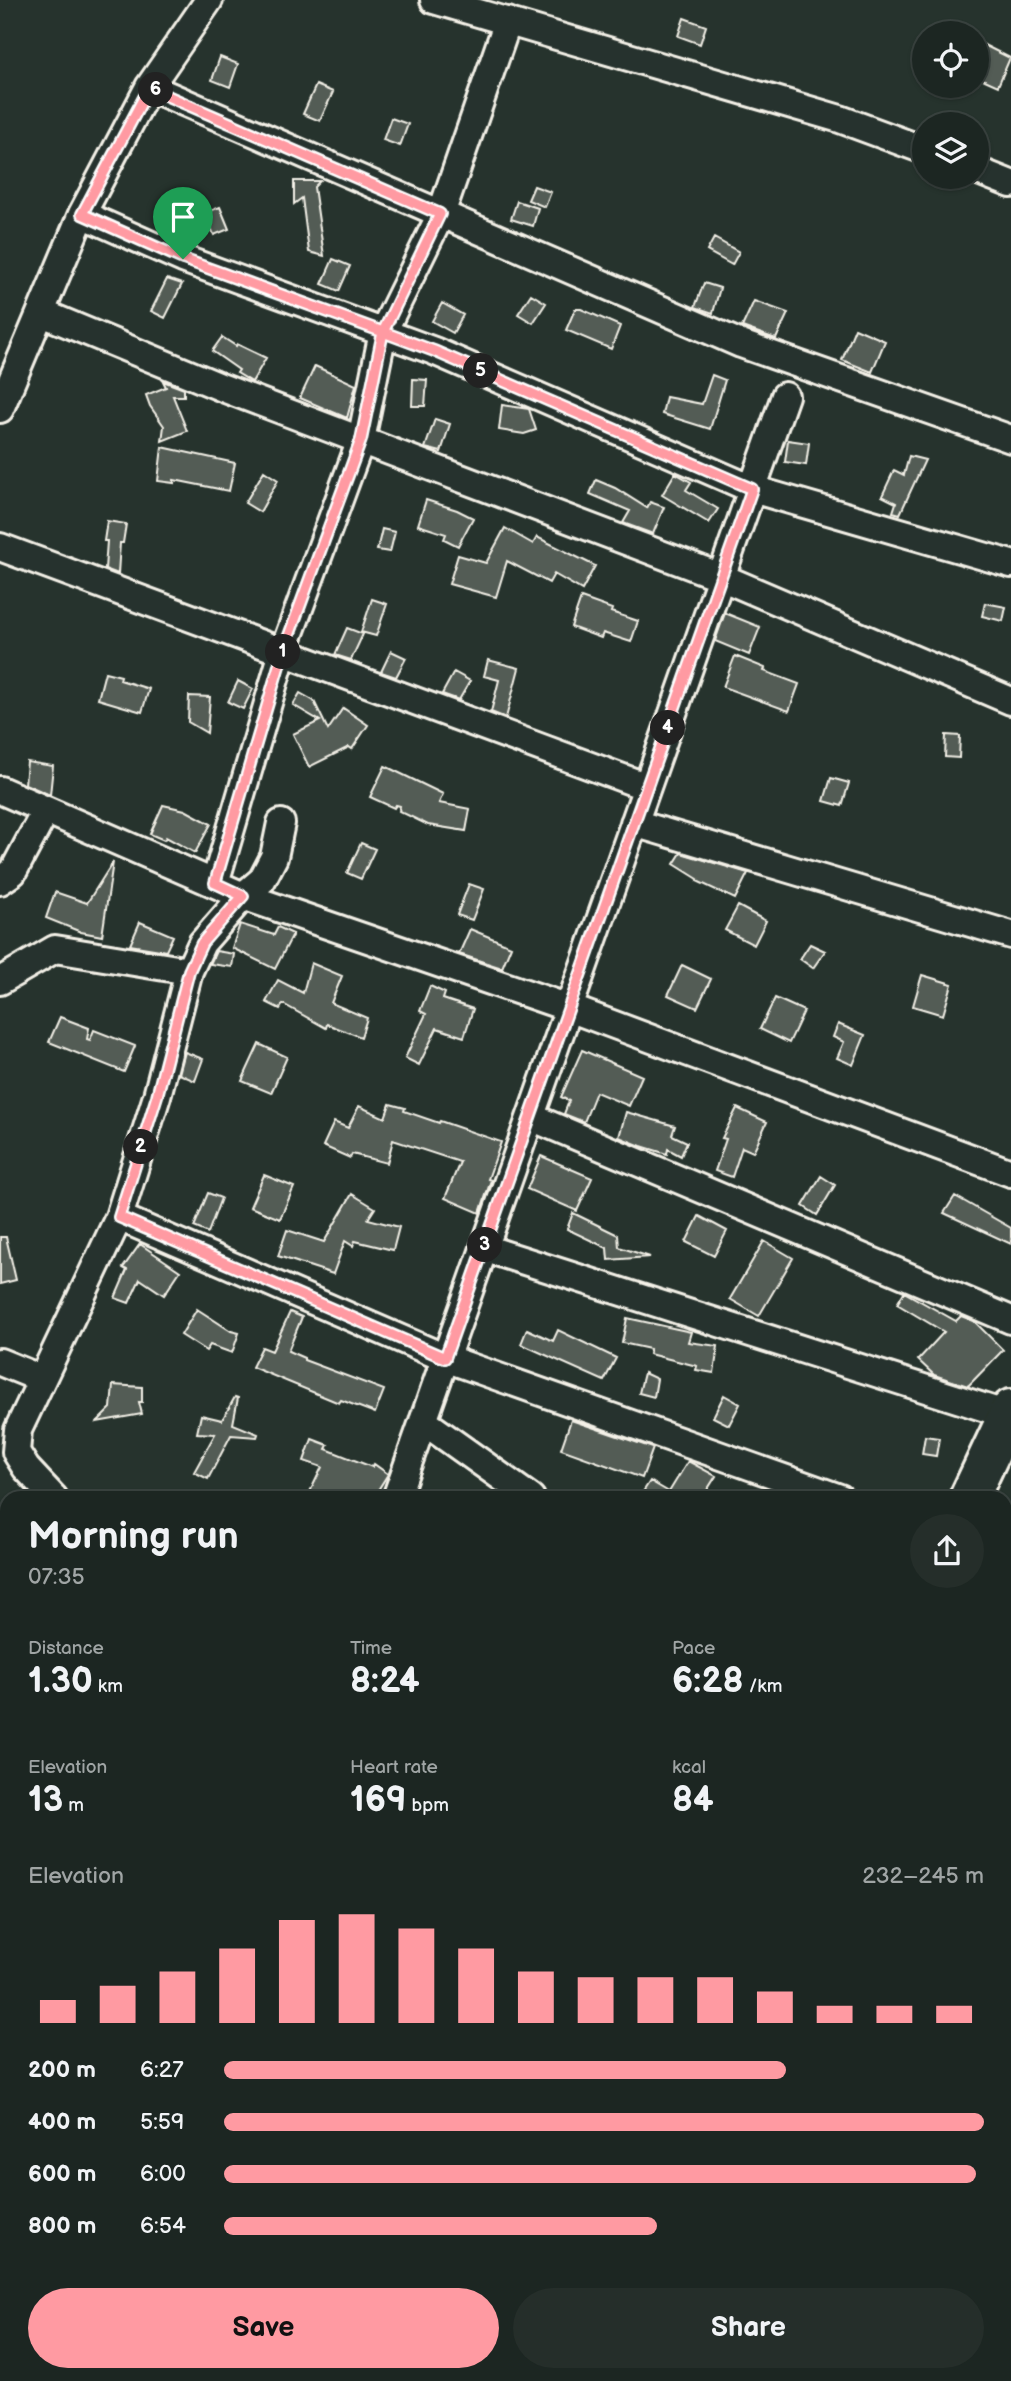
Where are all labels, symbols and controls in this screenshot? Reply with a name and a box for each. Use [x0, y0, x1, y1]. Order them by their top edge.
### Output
map controls [912, 21, 989, 189]
button: locate [912, 21, 989, 98]
pin: 6 [138, 72, 174, 108]
text: 6 [150, 78, 161, 101]
button: layers [912, 112, 989, 189]
pin [153, 187, 213, 259]
icon: arrive [164, 198, 202, 236]
pin: 5 [463, 354, 498, 388]
text: 5 [475, 359, 486, 382]
pin: 1 [266, 634, 300, 670]
text: 1 [279, 640, 287, 663]
pin: 4 [650, 710, 686, 746]
text: 4 [662, 716, 673, 739]
pin: 2 [124, 1130, 158, 1164]
text: 2 [135, 1135, 146, 1158]
pin: 3 [468, 1228, 503, 1262]
text: 3 [479, 1233, 490, 1256]
text: Morning run [28, 1514, 239, 1559]
button: share [910, 1514, 984, 1588]
text: 07:35 [28, 1563, 85, 1591]
text: Distance [28, 1637, 104, 1660]
text: Time [350, 1637, 392, 1660]
text: Pace [672, 1637, 715, 1660]
text: 1.30 [28, 1660, 93, 1703]
text: 8:24 [350, 1660, 420, 1703]
text: 6:28 [672, 1660, 744, 1703]
text: km [93, 1675, 123, 1698]
text: /km [744, 1675, 782, 1698]
text: Elevation [28, 1756, 107, 1779]
text: Heart rate [350, 1756, 438, 1779]
text: kcal [672, 1756, 706, 1779]
text: 13 [28, 1779, 63, 1822]
text: 169 [350, 1779, 406, 1822]
text: 84 [672, 1779, 714, 1822]
text: m [63, 1794, 84, 1817]
text: bpm [406, 1794, 449, 1817]
text: Elevation [28, 1862, 124, 1890]
text: 232–245 m [862, 1862, 984, 1890]
text: 200 m [28, 2056, 96, 2084]
text: 6:27 [140, 2056, 184, 2084]
text: 400 m [28, 2108, 96, 2136]
text: 5:59 [140, 2108, 184, 2136]
text: 600 m [28, 2160, 96, 2188]
text: 6:00 [140, 2160, 186, 2188]
text: 800 m [28, 2212, 96, 2240]
text: 6:54 [140, 2212, 186, 2240]
button: Save [28, 2288, 499, 2368]
button: Share [513, 2288, 984, 2368]

